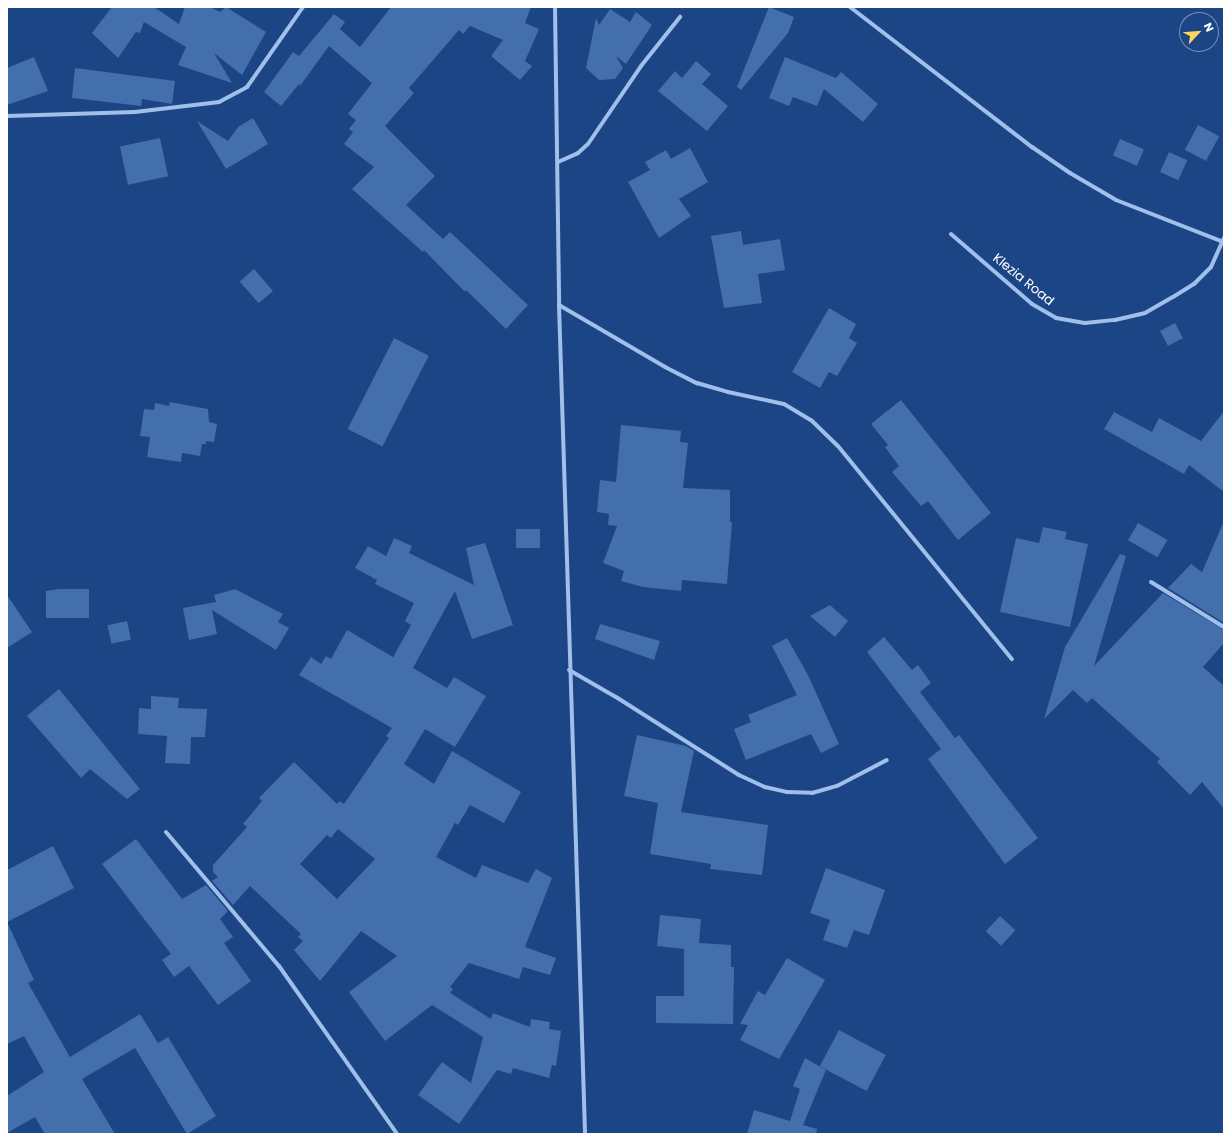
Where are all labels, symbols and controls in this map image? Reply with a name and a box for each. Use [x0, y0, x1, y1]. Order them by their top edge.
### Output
north arrow [1179, 12, 1219, 52]
text: N [1200, 20, 1218, 34]
street label: Klezia Road [989, 251, 1057, 309]

